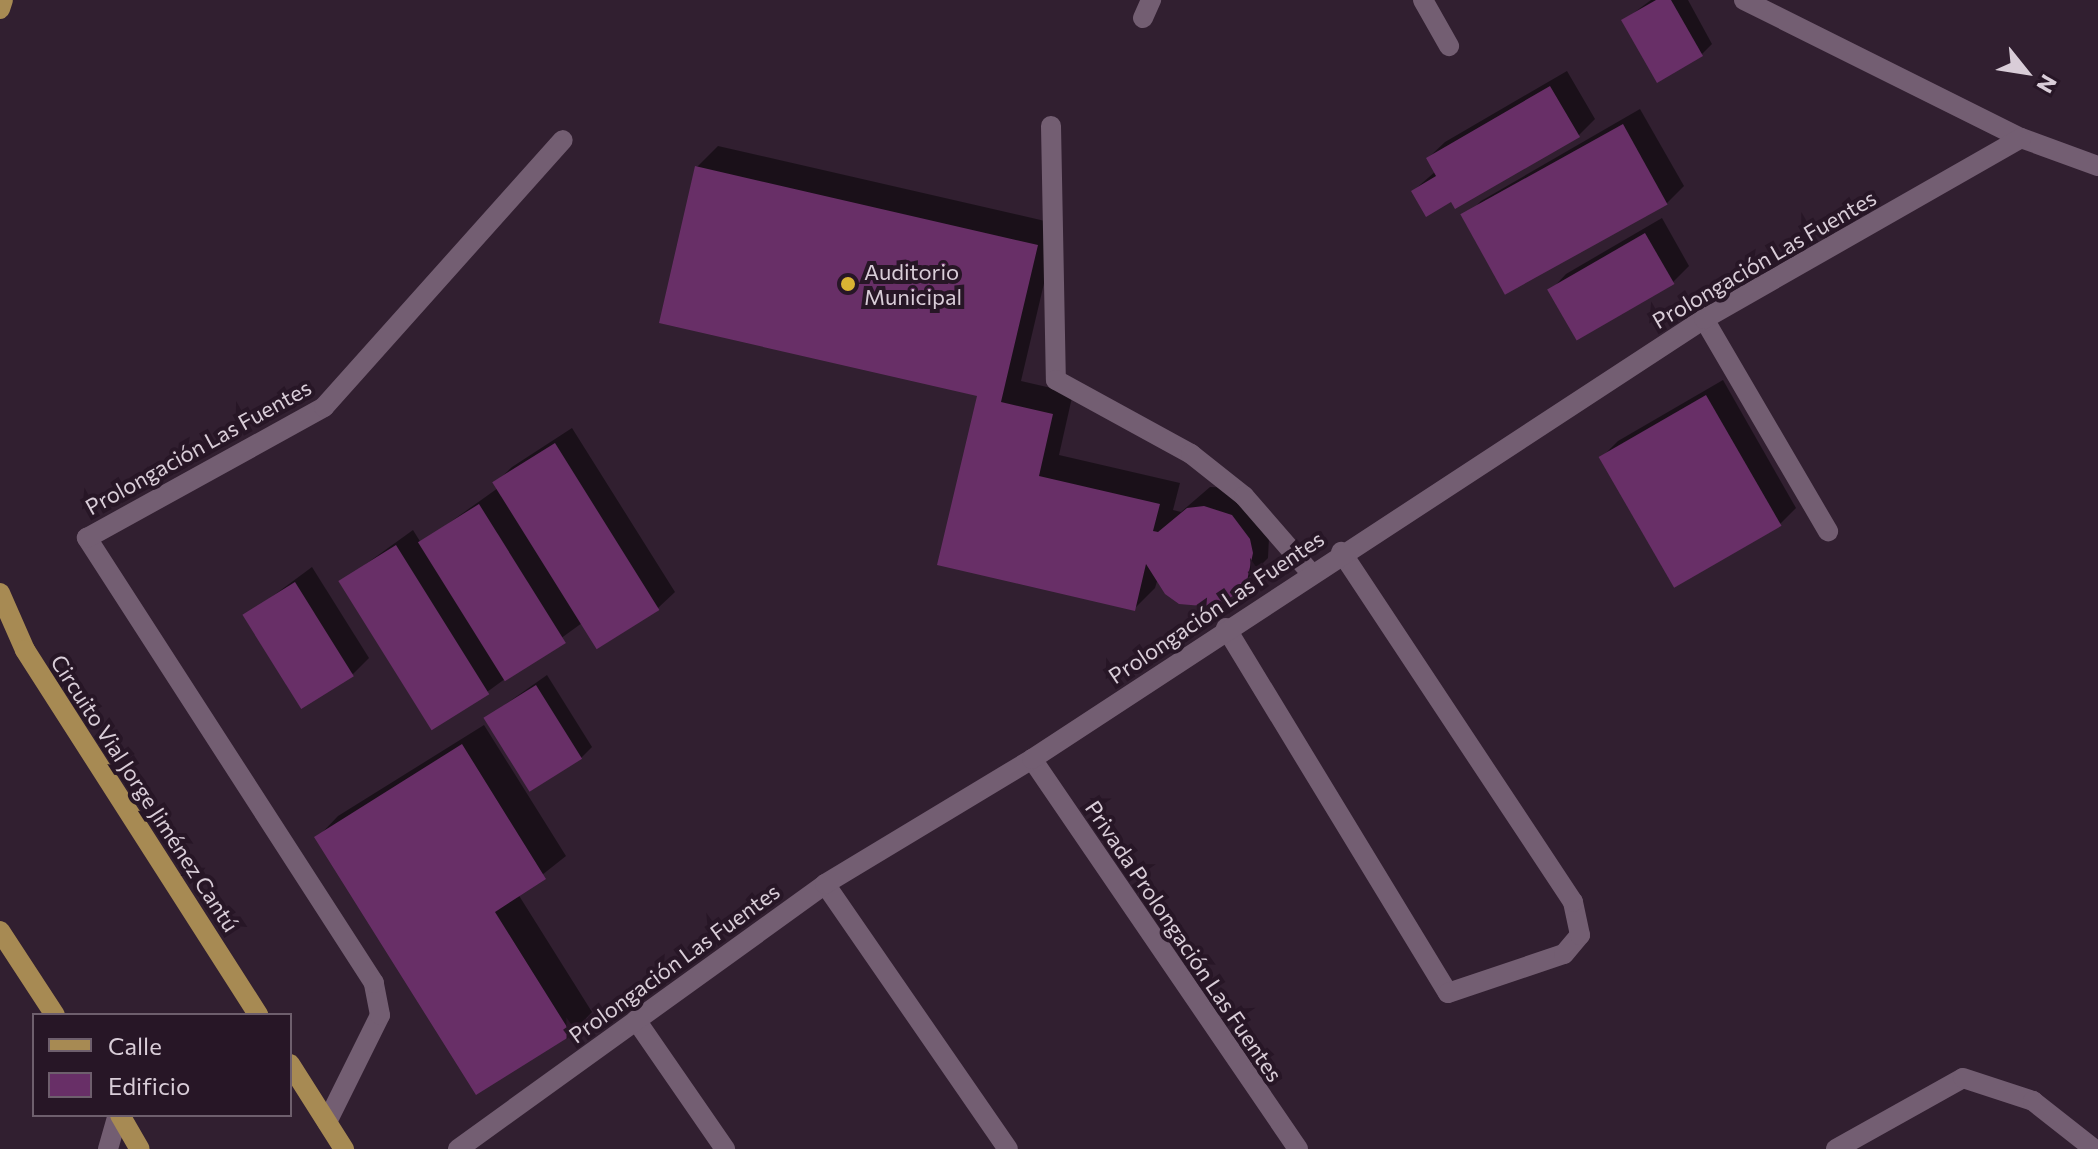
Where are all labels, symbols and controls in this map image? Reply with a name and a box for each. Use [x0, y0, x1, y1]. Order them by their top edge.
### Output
north arrow [1986, 32, 2066, 112]
text: N [2031, 70, 2063, 98]
street label: Prolongación Las Fuentes [1647, 184, 1881, 334]
place label: Auditorio Municipal [864, 258, 962, 310]
marker: Auditorio Municipal [839, 275, 857, 293]
street label: Prolongación Las Fuentes [80, 374, 316, 520]
street label: Prolongación Las Fuentes [1103, 525, 1329, 689]
street label: Circuito Vial Jorge Jiménez Cantú [45, 650, 245, 936]
street label: Privada Prolongación Las Fuentes [1080, 795, 1288, 1087]
street label: Prolongación Las Fuentes [563, 878, 785, 1048]
legend [32, 1013, 292, 1117]
text: Calle [108, 1031, 162, 1060]
text: Edificio [108, 1071, 190, 1100]

